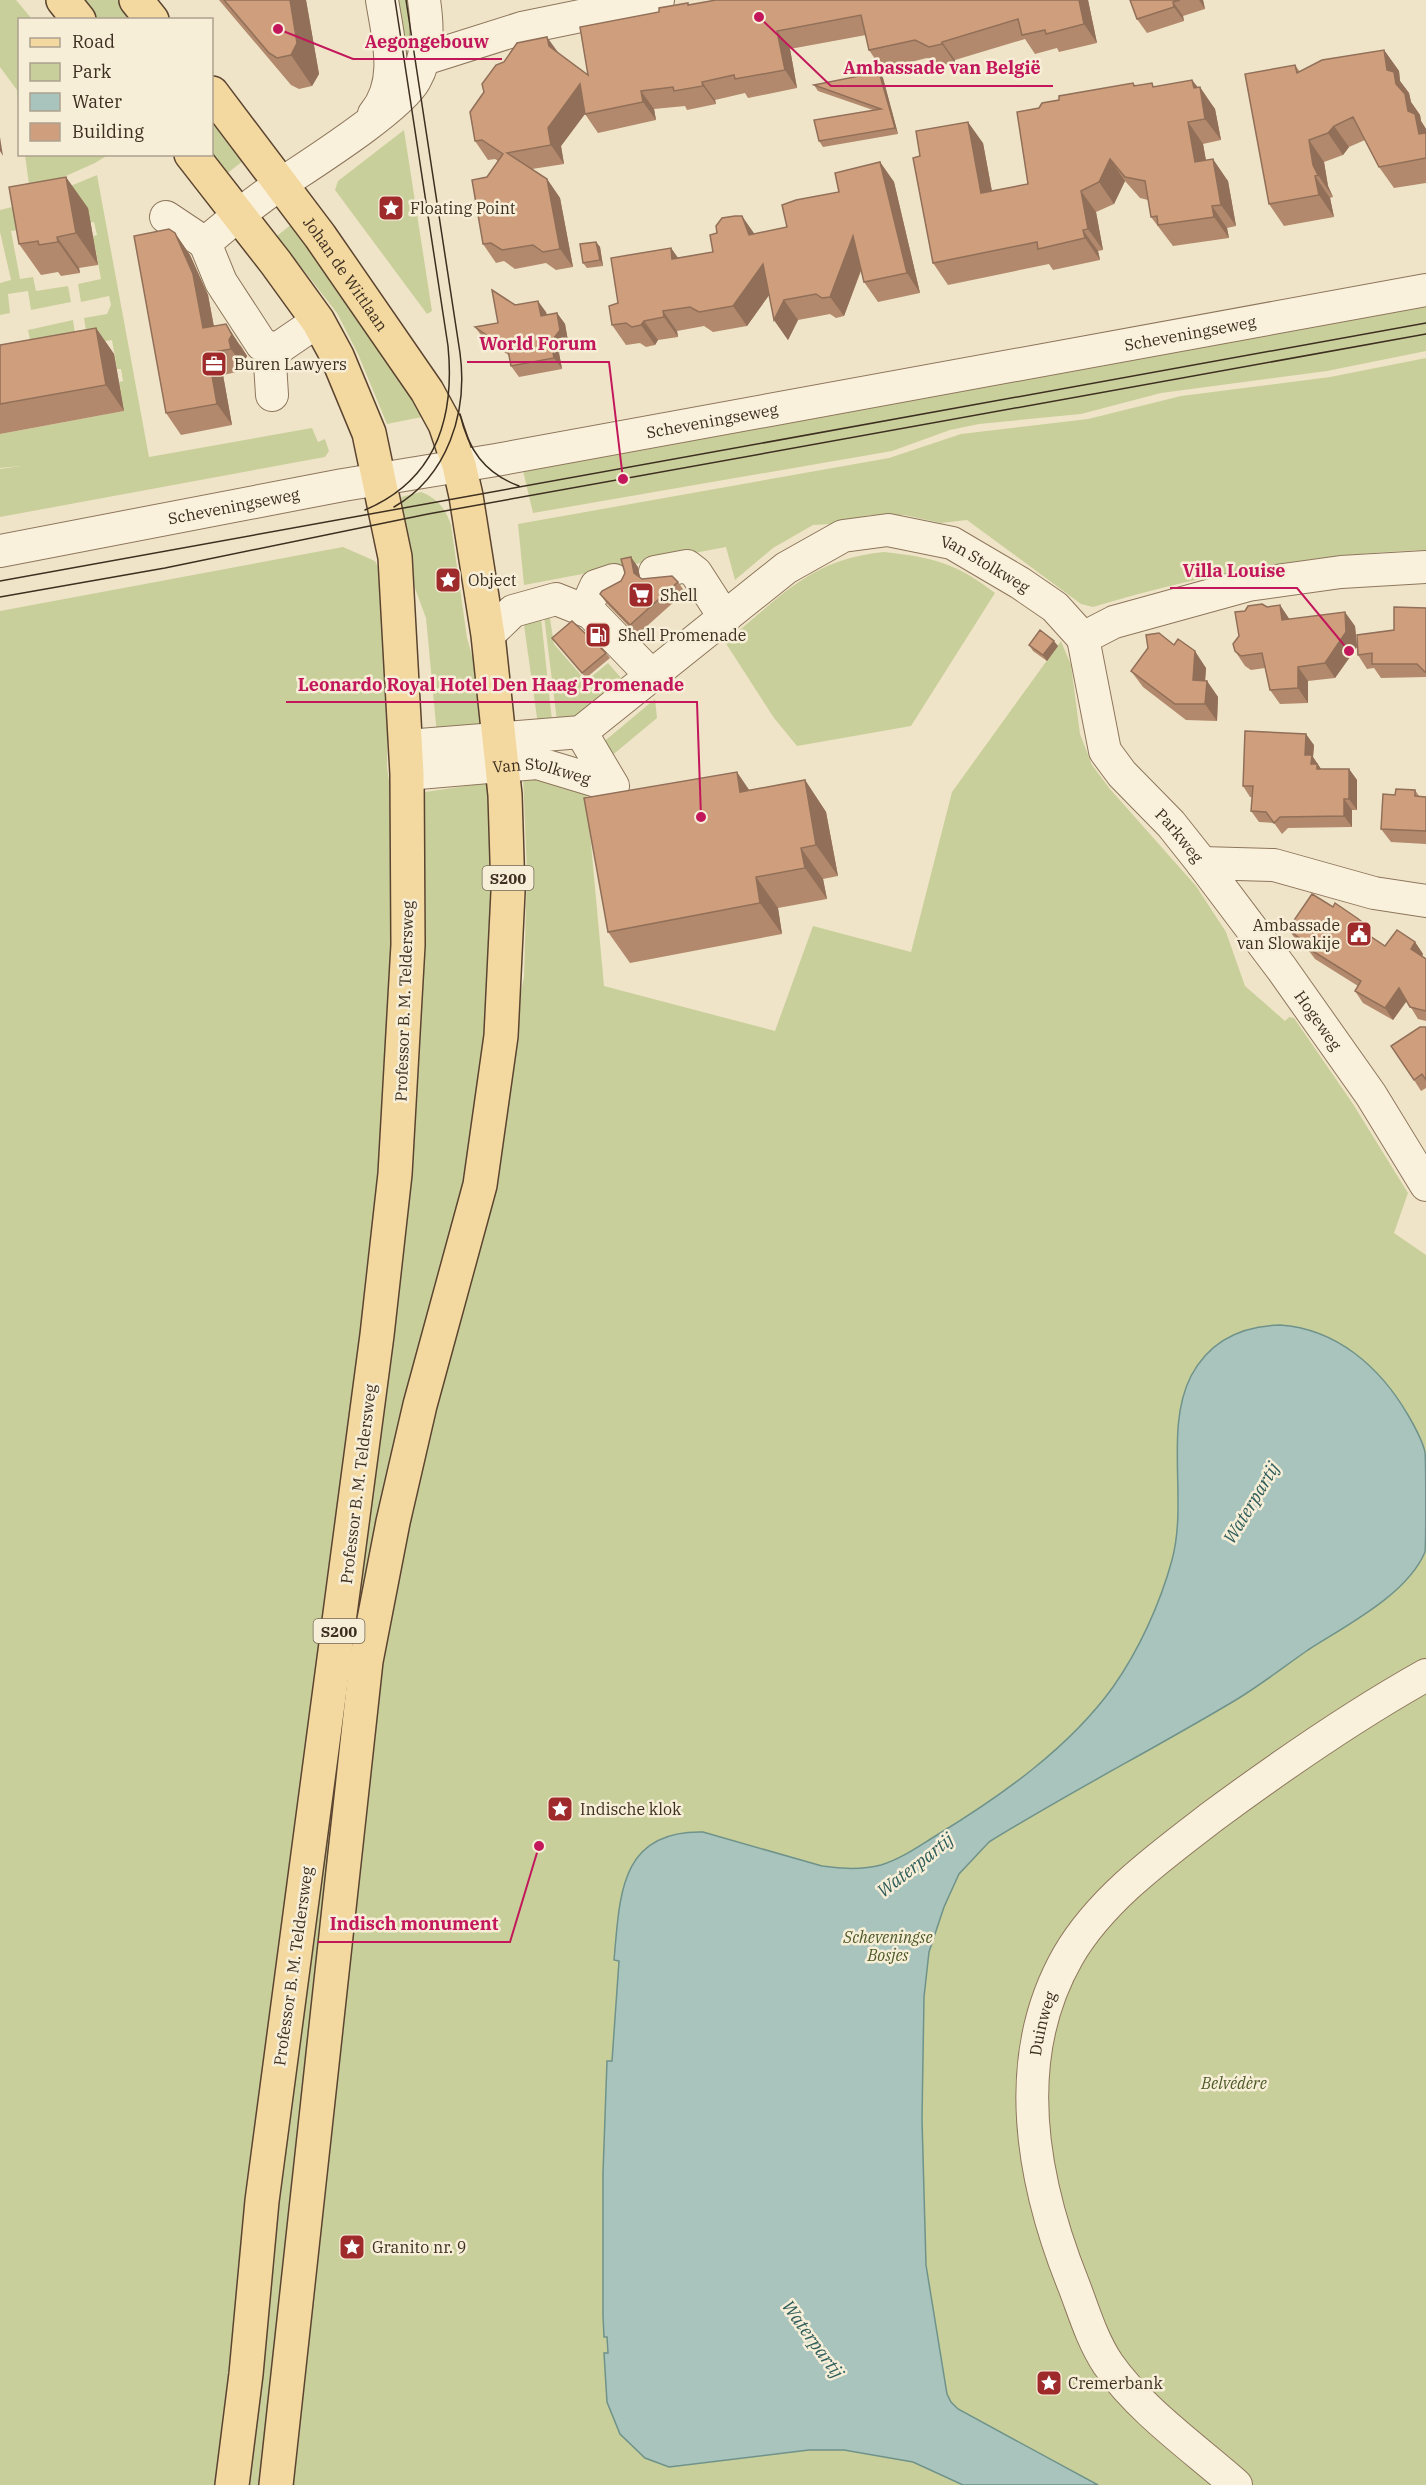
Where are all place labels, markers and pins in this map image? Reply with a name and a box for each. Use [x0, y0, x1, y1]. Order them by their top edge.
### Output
callout: Aegongebouw [353, 23, 502, 59]
callout: Ambassade van België [831, 50, 1053, 86]
place icon: Floating Point [376, 193, 406, 223]
place label: Floating Point [410, 198, 516, 218]
callout: World Forum [467, 326, 609, 362]
office icon: Buren Lawyers [199, 349, 229, 379]
place label: Buren Lawyers [234, 354, 347, 374]
callout: Villa Louise [1170, 552, 1297, 588]
place icon: Object [433, 565, 463, 595]
place label: Object [468, 570, 517, 590]
supermarket icon: Shell [626, 580, 656, 610]
place label: Shell [660, 585, 698, 605]
fuel station icon: Shell Promenade [583, 620, 613, 650]
place label: Shell Promenade [618, 625, 746, 645]
callout: Leonardo Royal Hotel Den Haag Promenade [286, 666, 697, 702]
place label: Ambassade van Slowakije [1237, 915, 1340, 953]
public building icon: Ambassade van Slowakije [1344, 919, 1374, 949]
place icon: Indische klok [545, 1794, 575, 1824]
place label: Indische klok [580, 1799, 682, 1819]
callout: Indisch monument [318, 1906, 510, 1942]
place icon: Granito nr. 9 [337, 2232, 367, 2262]
place label: Granito nr. 9 [372, 2237, 466, 2257]
place icon: Cremerbank [1034, 2368, 1064, 2398]
place label: Cremerbank [1068, 2373, 1163, 2393]

